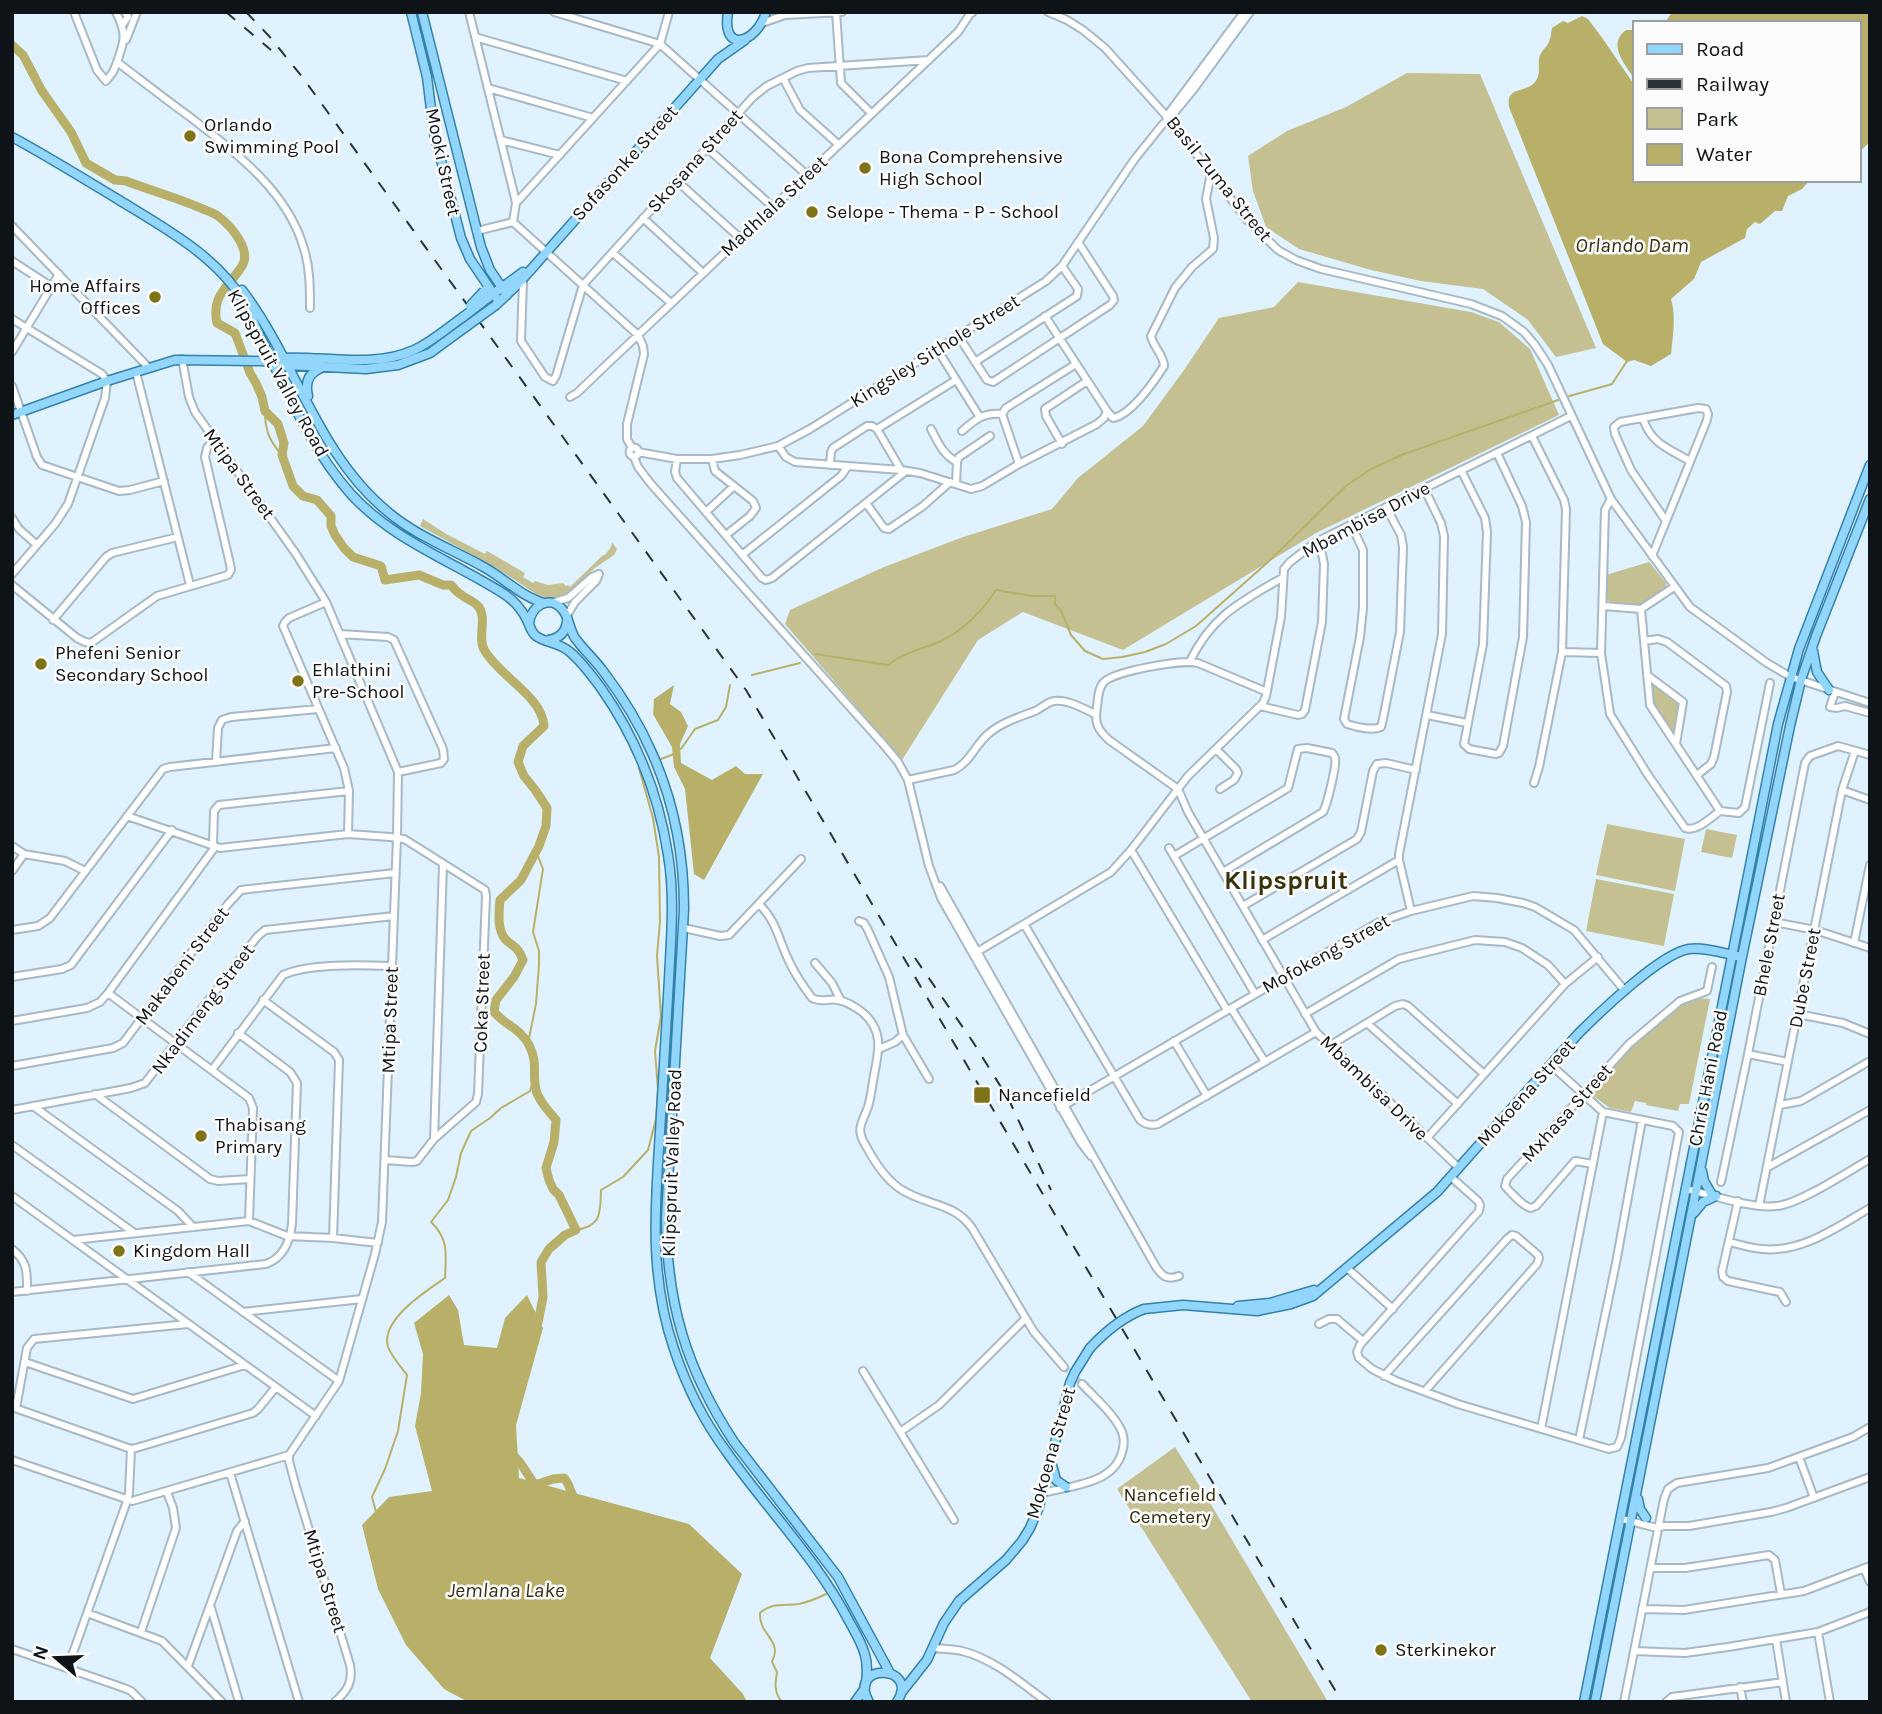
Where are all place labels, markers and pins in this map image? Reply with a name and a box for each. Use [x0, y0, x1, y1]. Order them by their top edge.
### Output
place label: Orlando Swimming Pool [204, 114, 339, 158]
marker: Orlando Swimming Pool [182, 128, 198, 144]
place label: Bona Comprehensive High School [879, 146, 1063, 190]
marker: Bona Comprehensive High School [857, 160, 873, 176]
place label: Selope - Thema - P - School [826, 201, 1059, 223]
marker: Selope - Thema - P - School [804, 204, 820, 220]
place label: Home Affairs Offices [29, 275, 141, 319]
marker: Home Affairs Offices [147, 289, 163, 305]
place label: Phefeni Senior Secondary School [55, 642, 209, 686]
marker: Phefeni Senior Secondary School [33, 656, 49, 672]
place label: Ehlathini Pre-School [312, 659, 405, 703]
marker: Ehlathini Pre-School [290, 673, 306, 689]
place label: Nancefield [998, 1084, 1091, 1106]
marker: Nancefield [972, 1085, 992, 1105]
place label: Thabisang Primary [215, 1114, 306, 1158]
marker: Thabisang Primary [193, 1128, 209, 1144]
place label: Kingdom Hall [133, 1240, 250, 1262]
marker: Kingdom Hall [111, 1243, 127, 1259]
place label: Sterkinekor [1395, 1639, 1496, 1661]
marker: Sterkinekor [1373, 1642, 1389, 1658]

